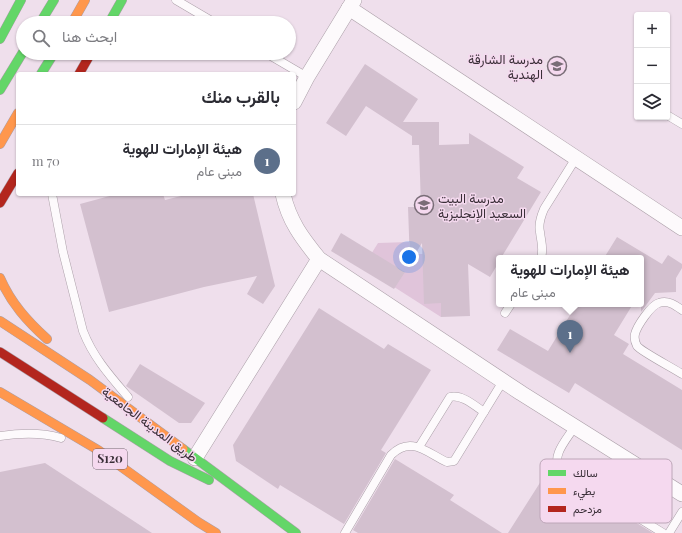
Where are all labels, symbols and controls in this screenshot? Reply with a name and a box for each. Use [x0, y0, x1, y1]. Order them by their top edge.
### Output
map controls [634, 12, 670, 120]
button: + [634, 12, 670, 48]
search box [16, 16, 296, 60]
text: ابحث هنا [62, 26, 117, 46]
icon: search [30, 27, 52, 49]
button: − [634, 48, 670, 84]
place label: مدرسة الشارقة الهندية [468, 50, 543, 83]
school or university icon: مدرسة الشارقة الهندية [546, 55, 568, 77]
button: layers [634, 84, 670, 120]
text: بالقرب منك [201, 85, 280, 107]
text: هيئة الإمارات للهوية [123, 138, 242, 158]
text: 70 m [32, 152, 60, 169]
text: 1 [265, 152, 270, 169]
text: مبنى عام [197, 162, 242, 179]
place label: مدرسة البيت السعيد الإنجليزية [438, 189, 526, 223]
school or university icon: مدرسة البيت السعيد الإنجليزية [413, 194, 435, 216]
your location [399, 247, 419, 267]
popup [496, 255, 644, 307]
text: هيئة الإمارات للهوية [510, 259, 630, 279]
text: مبنى عام [510, 283, 556, 300]
pin: 1 [557, 320, 583, 353]
street label: طريق المدينة الجامعية [99, 382, 201, 466]
road number: S120 [93, 449, 127, 469]
legend [540, 459, 672, 523]
text: سالك [573, 465, 598, 480]
text: بطيء [573, 483, 595, 501]
text: مزدحم [573, 501, 602, 517]

